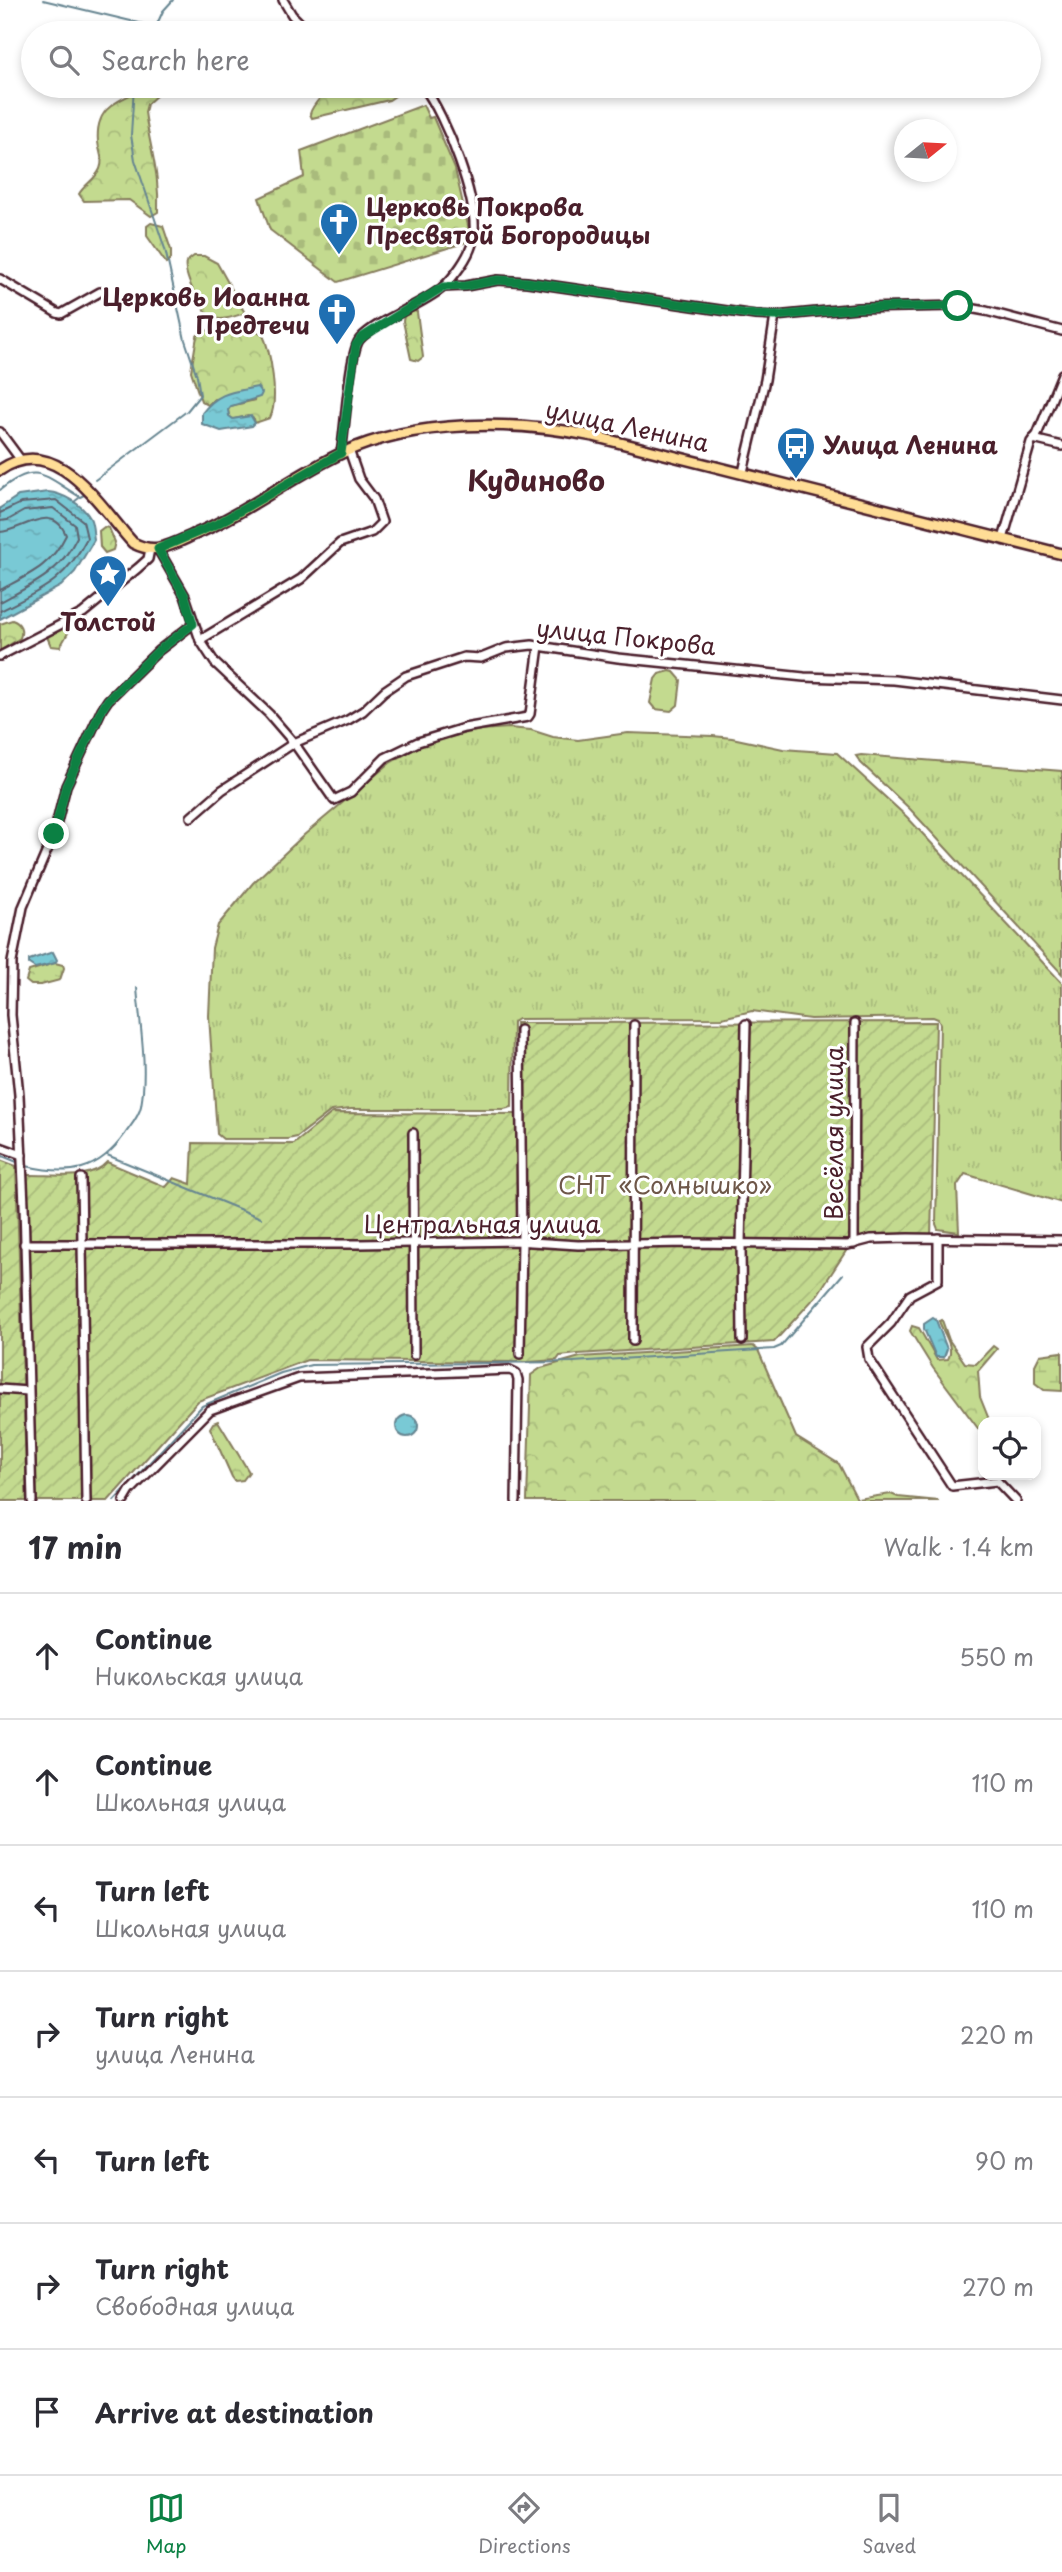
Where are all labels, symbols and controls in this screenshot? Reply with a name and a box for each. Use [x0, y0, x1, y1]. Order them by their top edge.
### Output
search box [21, 21, 1041, 98]
text: Search here [101, 40, 250, 79]
icon: search [45, 41, 83, 79]
north arrow [894, 119, 957, 182]
place label: Церковь Покрова Пресвятой Богородицы [366, 188, 650, 252]
church icon: Церковь Покрова Пресвятой Богородицы [318, 201, 360, 256]
place label: Церковь Иоанна Предтечи [102, 278, 311, 342]
route start [942, 290, 973, 321]
church icon: Церковь Иоанна Предтечи [316, 291, 358, 346]
street label: улица Ленина [542, 390, 713, 460]
bus stop icon: Улица Ленина [775, 425, 817, 480]
place label: Улица Ленина [822, 426, 998, 462]
district label: Кудиново [467, 458, 605, 501]
place icon: Толстой [87, 553, 129, 608]
place label: Толстой [60, 603, 156, 639]
street label: улица Покрова [535, 609, 718, 663]
route end [38, 818, 69, 849]
street label: Весёлая улица [815, 1046, 851, 1220]
park label: СНТ «Солнышко» [558, 1166, 772, 1202]
street label: Центральная улица [364, 1205, 600, 1241]
map controls [978, 1417, 1041, 1480]
button: locate [978, 1417, 1041, 1480]
text: 17 min [28, 1524, 123, 1569]
text: Walk · 1.4 km [883, 1529, 1034, 1564]
text: Continue [95, 1619, 212, 1658]
icon: ahead [28, 1637, 66, 1675]
text: 550 m [959, 1639, 1034, 1674]
text: Никольская улица [95, 1658, 303, 1693]
text: Continue [95, 1745, 212, 1784]
icon: ahead [28, 1763, 66, 1801]
text: 110 m [972, 1765, 1034, 1800]
text: Школьная улица [95, 1784, 286, 1819]
text: Turn left [95, 1871, 210, 1910]
icon: left [28, 1889, 66, 1927]
text: 110 m [972, 1891, 1034, 1926]
text: Школьная улица [95, 1910, 286, 1945]
text: Turn right [95, 1997, 229, 2036]
icon: right [28, 2015, 66, 2053]
text: 220 m [960, 2017, 1034, 2052]
text: улица Ленина [95, 2036, 255, 2071]
icon: left [28, 2141, 66, 2179]
text: Turn left [95, 2141, 210, 2180]
text: 90 m [975, 2143, 1034, 2178]
text: Turn right [95, 2249, 229, 2288]
icon: right [28, 2267, 66, 2305]
text: 270 m [962, 2269, 1034, 2304]
text: Свободная улица [95, 2288, 294, 2323]
icon: arrive [28, 2393, 66, 2431]
text: Arrive at destination [95, 2393, 374, 2432]
tab: Map [146, 2489, 186, 2559]
tab: Directions [478, 2489, 571, 2559]
tab: Saved [862, 2489, 916, 2559]

